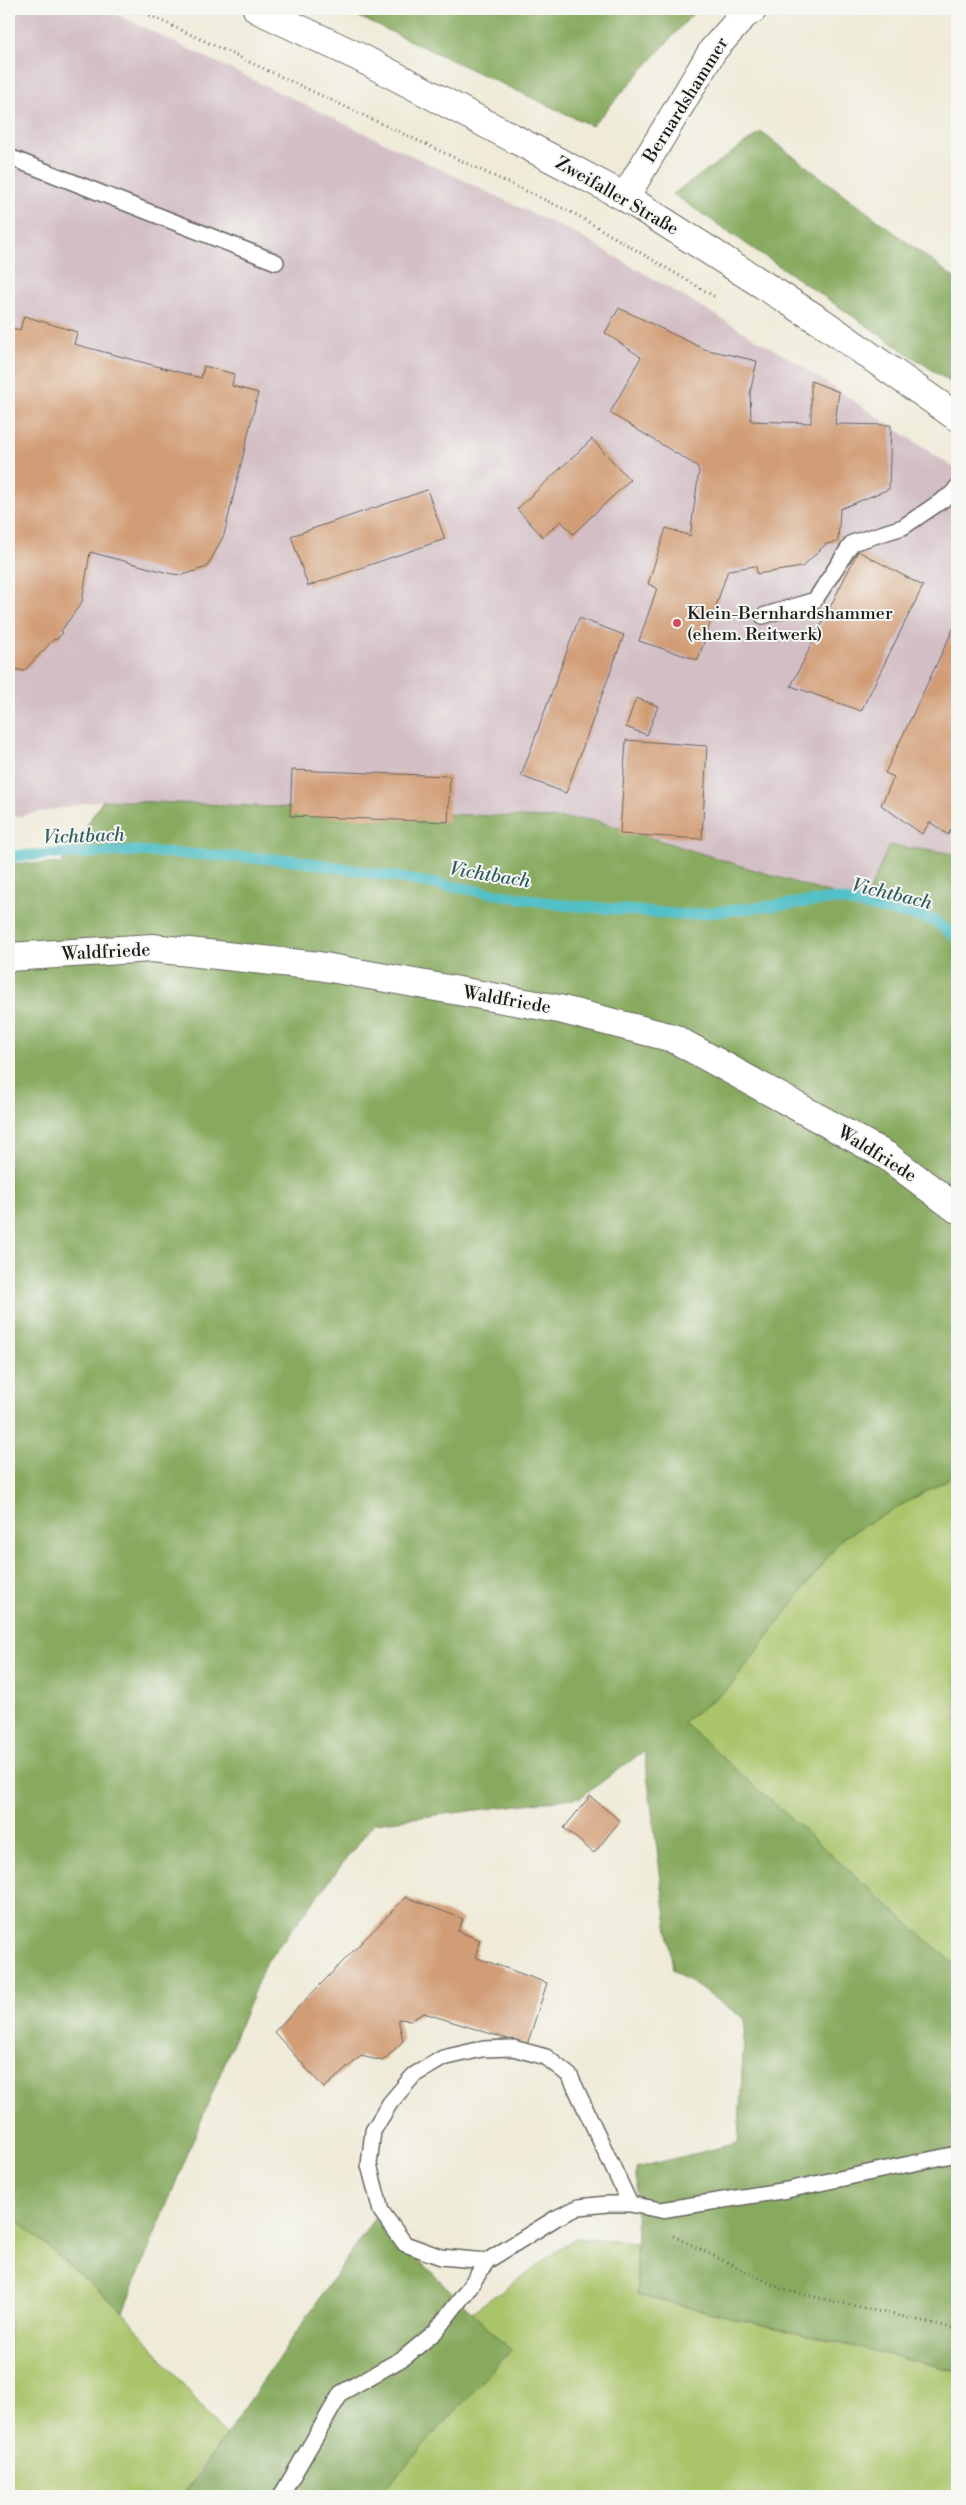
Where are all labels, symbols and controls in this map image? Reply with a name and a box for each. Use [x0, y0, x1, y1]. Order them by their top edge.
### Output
street label: Bernardshammer [638, 33, 734, 168]
street label: Zweifaller Straße [551, 151, 683, 241]
place label: Klein-Bernhardshammer (ehem. Reitwerk) [687, 602, 893, 646]
marker: Klein-Bernhardshammer (ehem. Reitwerk) [671, 617, 683, 629]
water label: Vichtbach [43, 823, 126, 849]
water label: Vichtbach [448, 857, 533, 893]
water label: Vichtbach [850, 873, 935, 915]
street label: Waldfriede [60, 938, 151, 966]
street label: Waldfriede [460, 981, 553, 1019]
street label: Waldfriede [832, 1120, 921, 1187]

